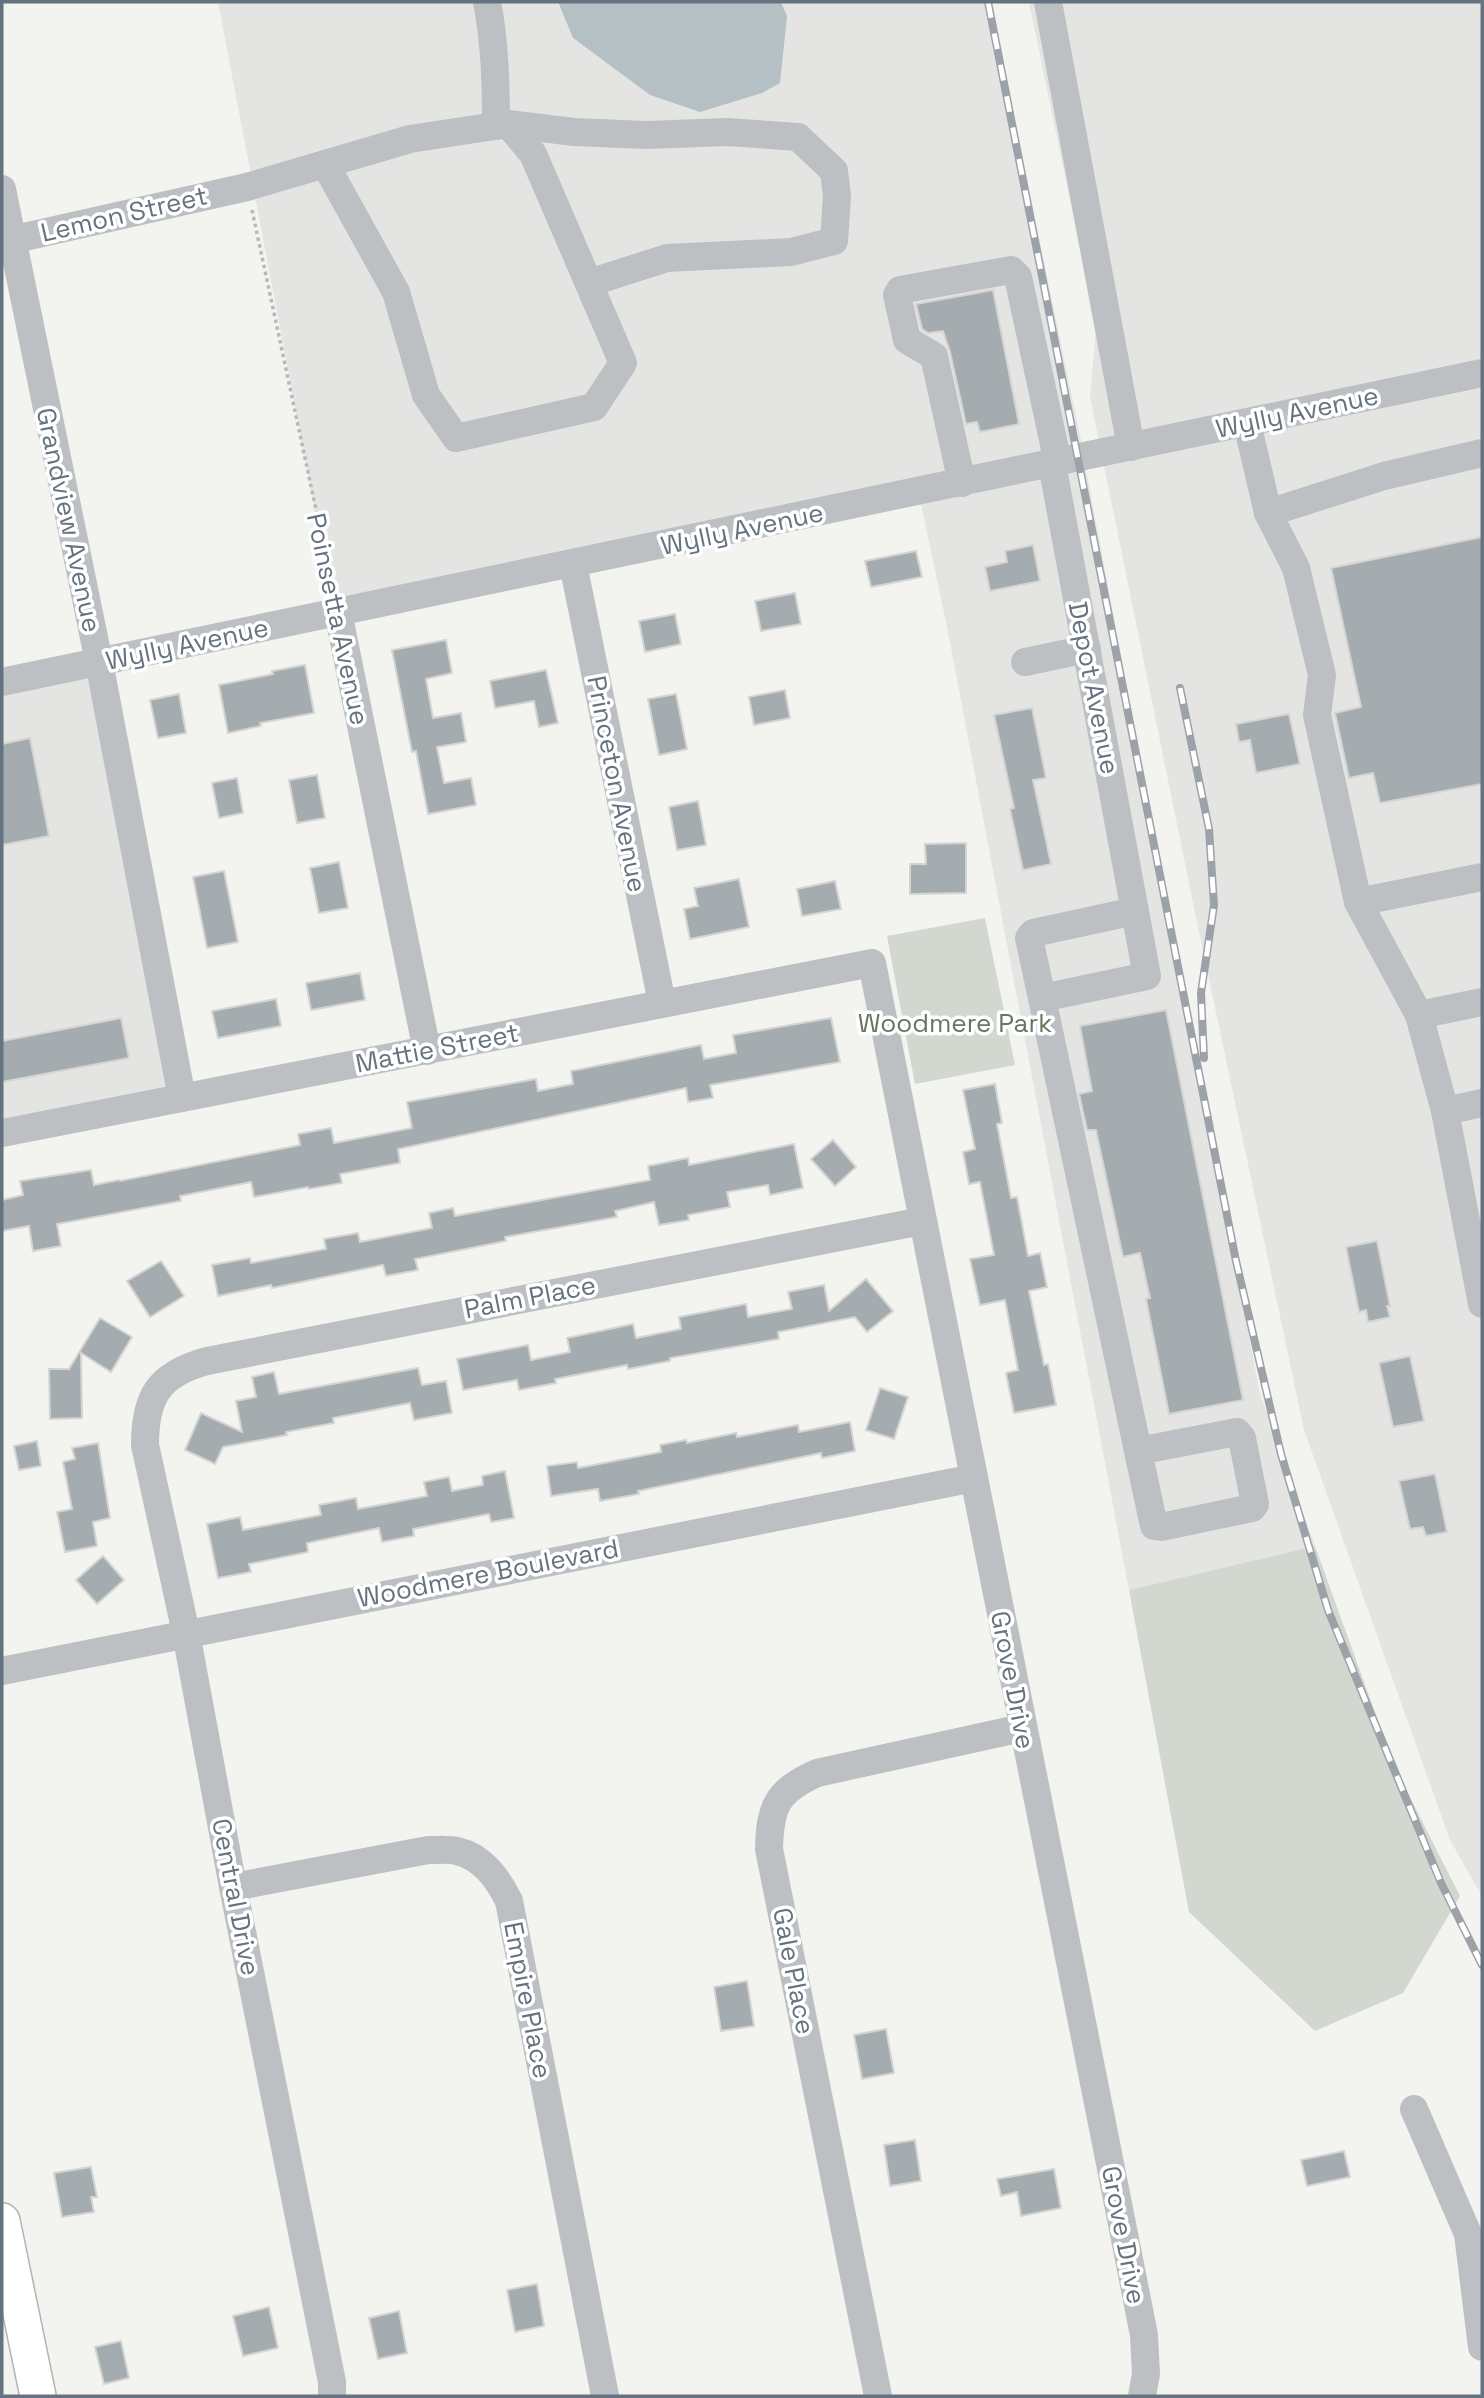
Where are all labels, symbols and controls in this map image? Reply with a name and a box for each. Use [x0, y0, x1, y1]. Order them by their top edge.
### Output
street label: Lemon Street [37, 178, 211, 250]
street label: Wylly Avenue [1213, 378, 1381, 446]
street label: Grandview Avenue [29, 405, 109, 635]
street label: Wylly Avenue [658, 495, 826, 563]
street label: Poinsetta Avenue [299, 510, 377, 728]
street label: Depot Avenue [1061, 599, 1127, 777]
street label: Wylly Avenue [103, 610, 271, 678]
street label: Princeton Avenue [579, 673, 655, 895]
park label: Woodmere Park [858, 1006, 1052, 1040]
street label: Mattie Street [352, 1016, 522, 1080]
street label: Palm Place [461, 1268, 599, 1326]
street label: Woodmere Boulevard [354, 1531, 622, 1615]
street label: Grove Drive [983, 1608, 1043, 1752]
street label: Central Drive [204, 1816, 268, 1978]
street label: Gale Place [765, 1905, 823, 2037]
street label: Empire Place [496, 1919, 560, 2081]
street label: Grove Drive [1094, 2163, 1154, 2307]

